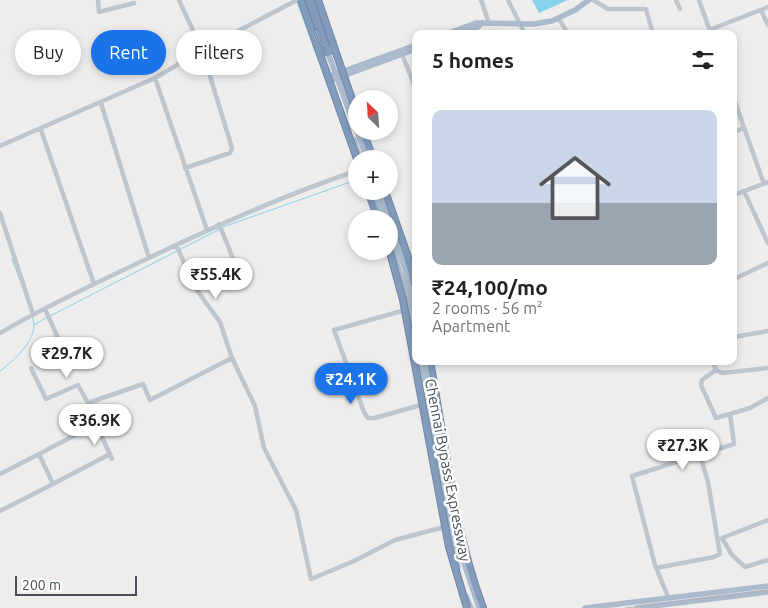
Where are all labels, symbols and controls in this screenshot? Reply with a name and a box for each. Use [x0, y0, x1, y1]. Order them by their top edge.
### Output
chip: Buy [15, 30, 81, 75]
chip: Rent [91, 30, 166, 75]
chip: Filters [176, 30, 262, 75]
icon: filters [689, 46, 717, 74]
text: 5 homes [432, 48, 514, 72]
north arrow [348, 90, 398, 140]
map controls [348, 90, 398, 260]
icon: home [530, 143, 620, 233]
button: + [348, 150, 398, 200]
button: − [348, 210, 398, 260]
pin: ₹55.4K [175, 258, 257, 300]
text: ₹55.4K [191, 265, 241, 283]
text: ₹24,100/mo [432, 275, 548, 299]
text: 2 rooms · 56 m² [432, 299, 543, 317]
text: Apartment [432, 317, 510, 335]
pin: ₹29.7K [26, 336, 108, 379]
text: ₹29.7K [42, 344, 92, 362]
pin: ₹24.1K [310, 362, 392, 405]
text: ₹24.1K [326, 370, 376, 388]
street label: Chennai Bypass Expressway [422, 377, 474, 563]
pin: ₹36.9K [54, 404, 136, 446]
text: ₹36.9K [70, 411, 120, 429]
pin: ₹27.3K [642, 428, 724, 471]
text: ₹27.3K [658, 436, 708, 454]
scale bar [15, 573, 138, 596]
text: 200 m [22, 577, 61, 593]

